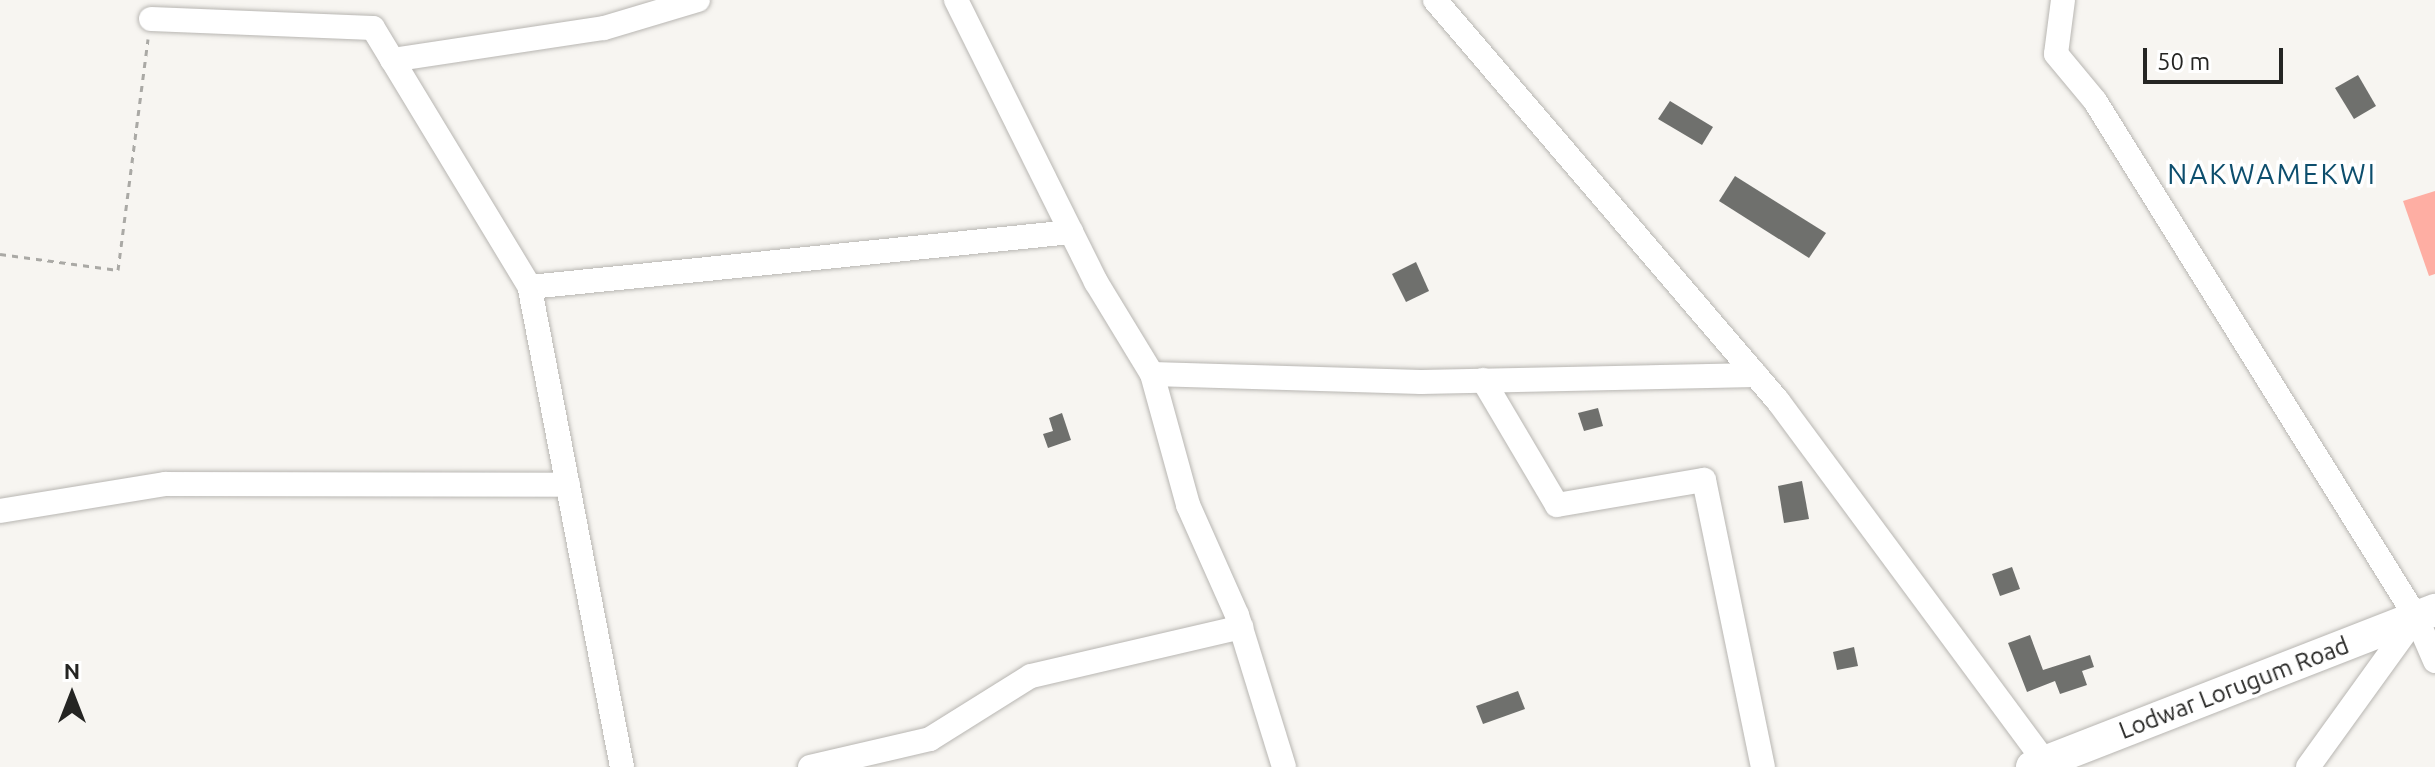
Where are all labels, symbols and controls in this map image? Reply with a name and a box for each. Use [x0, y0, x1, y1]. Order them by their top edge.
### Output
scale bar [2147, 32, 2287, 82]
text: 50 m [2157, 48, 2210, 75]
district label: NAKWAMEKWI [2167, 157, 2377, 191]
street label: Lodwar Lorugum Road [2115, 631, 2353, 745]
north arrow [32, 655, 112, 735]
text: N [64, 658, 80, 683]

